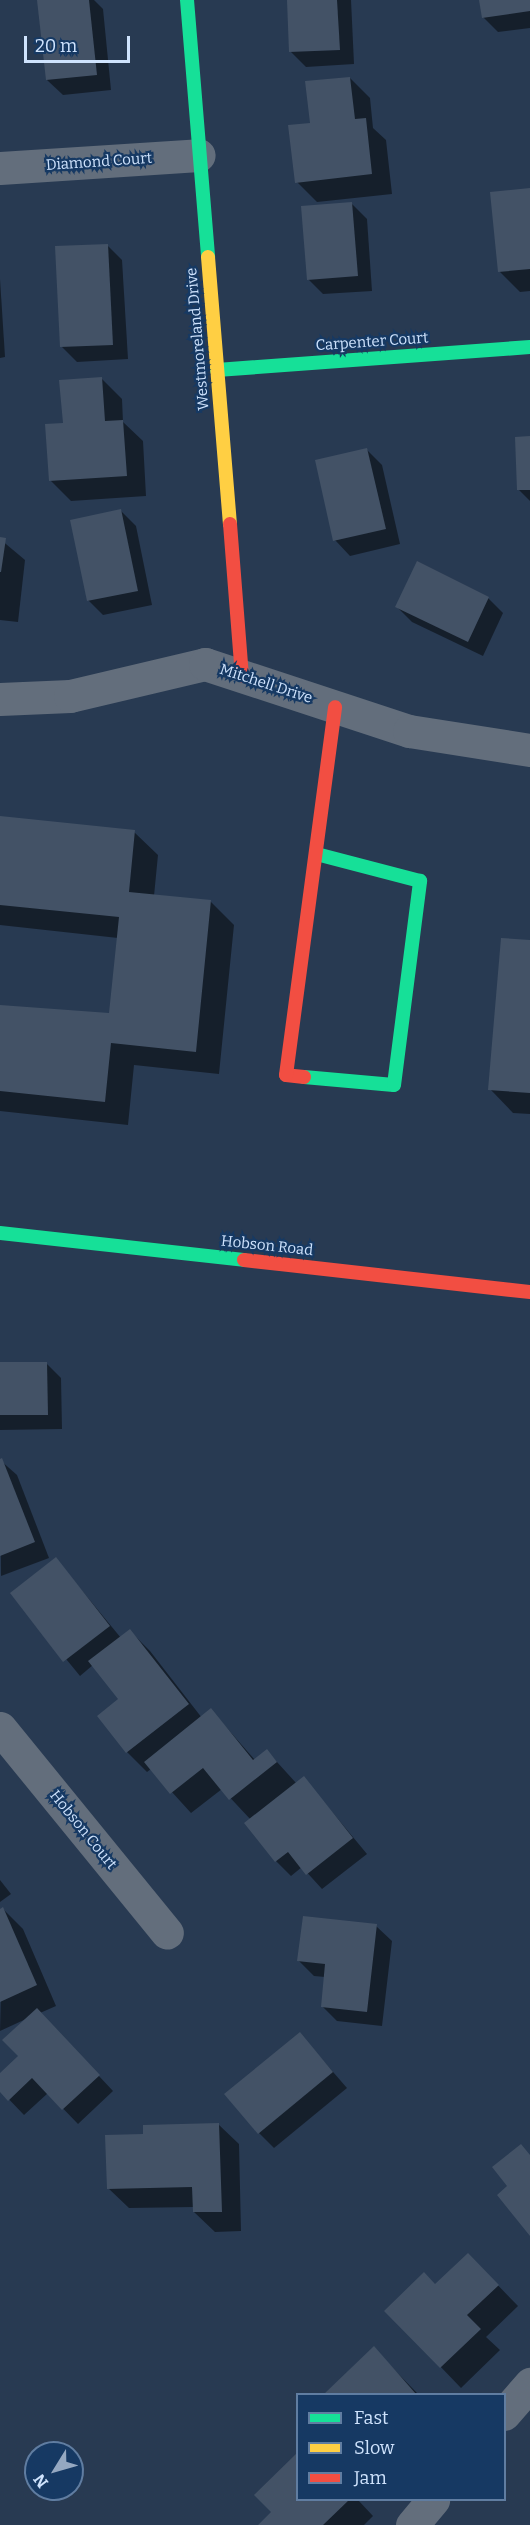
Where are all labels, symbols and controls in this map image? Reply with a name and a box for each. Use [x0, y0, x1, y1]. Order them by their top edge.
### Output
scale bar [27, 24, 134, 62]
text: 20 m [35, 35, 77, 57]
street label: Diamond Court [45, 149, 153, 175]
street label: Westmoreland Drive [183, 267, 213, 411]
street label: Carpenter Court [315, 329, 429, 355]
street label: Mitchell Drive [217, 661, 315, 707]
street label: Hobson Road [220, 1232, 314, 1260]
street label: Hobson Court [46, 1787, 120, 1873]
legend [296, 2393, 506, 2501]
text: Fast [354, 2407, 389, 2429]
text: Slow [354, 2437, 394, 2459]
north arrow [24, 2441, 84, 2501]
text: Jam [354, 2467, 387, 2489]
text: N [30, 2470, 52, 2492]

